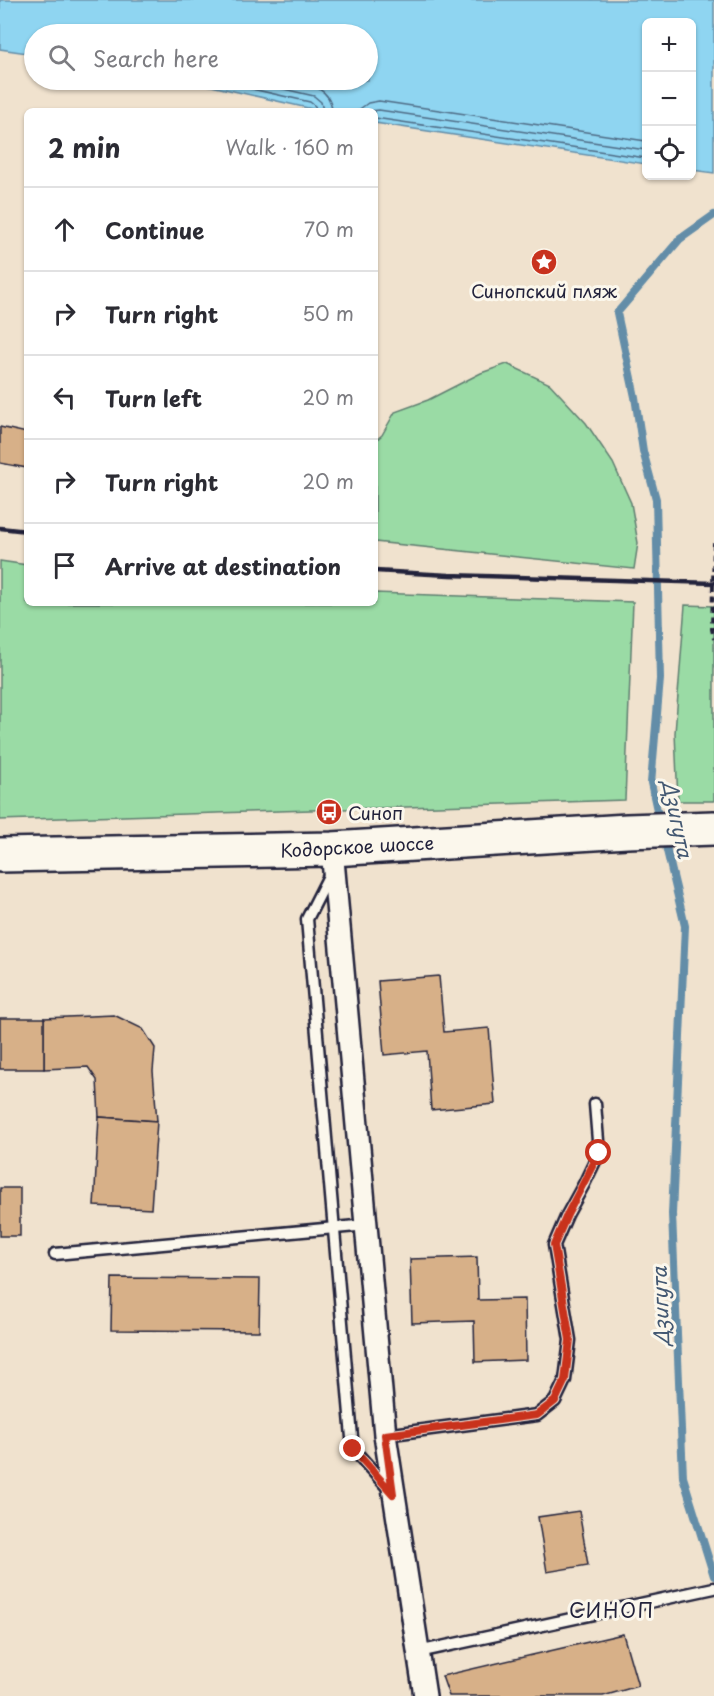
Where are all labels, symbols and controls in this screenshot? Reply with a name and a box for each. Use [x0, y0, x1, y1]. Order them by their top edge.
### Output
map controls [642, 18, 696, 180]
button: + [642, 18, 696, 72]
search box [24, 24, 378, 90]
icon: search [45, 41, 78, 74]
text: Search here [93, 41, 219, 74]
button: − [642, 72, 696, 126]
button: locate [642, 126, 696, 180]
text: 2 min [48, 128, 121, 167]
text: Walk · 160 m [226, 132, 354, 162]
icon: ahead [48, 213, 81, 246]
text: Continue [105, 213, 204, 246]
text: 70 m [304, 214, 354, 244]
place icon: Синопский пляж [529, 247, 559, 277]
place label: Синопский пляж [471, 277, 617, 304]
icon: right [48, 297, 81, 330]
text: Turn right [105, 297, 218, 330]
text: 50 m [302, 298, 354, 328]
icon: left [48, 381, 81, 414]
text: Turn left [105, 381, 202, 414]
text: 20 m [302, 382, 354, 412]
icon: right [48, 465, 81, 498]
text: Turn right [105, 465, 218, 498]
text: 20 m [302, 466, 354, 496]
icon: arrive [48, 549, 81, 582]
text: Arrive at destination [105, 549, 341, 582]
water label: Дзигута [655, 775, 701, 861]
bus stop icon: Синоп [314, 797, 344, 827]
place label: Синоп [348, 799, 403, 826]
street label: Кодорское шоссе [279, 828, 435, 864]
route start [585, 1139, 611, 1165]
water label: Дзигута [644, 1265, 676, 1348]
route end [339, 1435, 365, 1461]
district label: СИНОП [569, 1595, 655, 1625]

